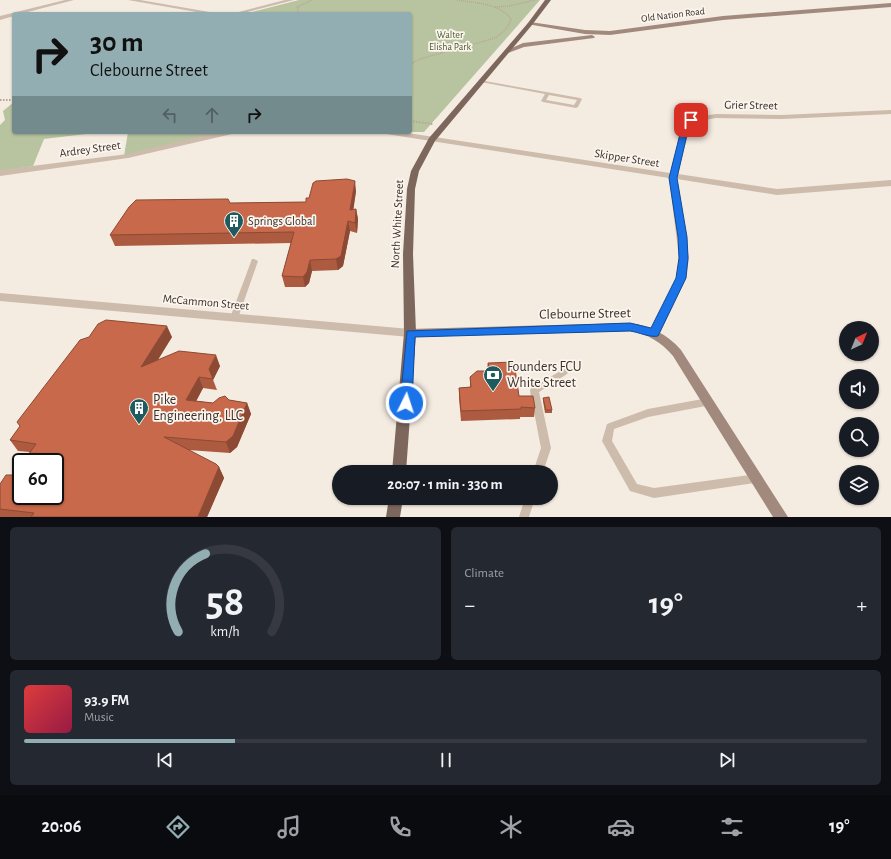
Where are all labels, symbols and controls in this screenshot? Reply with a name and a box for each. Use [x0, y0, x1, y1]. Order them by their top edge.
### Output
street label: Old Nation Road [641, 6, 705, 24]
icon: right [24, 28, 76, 80]
text: 30 m [90, 29, 143, 57]
park label: Walter Elisha Park [429, 30, 471, 52]
text: Clebourne Street [90, 62, 208, 80]
street label: Grier Street [724, 99, 778, 111]
pin [674, 103, 708, 137]
icon: left [159, 104, 181, 126]
icon: ahead [201, 104, 223, 126]
icon: right [243, 104, 265, 126]
icon: arrive [680, 109, 702, 131]
street label: Ardrey Street [59, 139, 122, 160]
street label: Skipper Street [594, 147, 661, 169]
street label: North White Street [389, 179, 405, 269]
building icon: Springs Global [223, 210, 245, 238]
place label: Springs Global [248, 215, 316, 227]
street label: McCammon Street [162, 292, 250, 312]
street label: Clebourne Street [539, 306, 632, 322]
north arrow [839, 321, 879, 361]
map controls [839, 321, 879, 505]
place label: Founders FCU White Street [507, 360, 582, 390]
bank icon: Founders FCU White Street [482, 364, 504, 392]
button: sound [839, 369, 879, 409]
position arrow [385, 382, 427, 424]
place label: Pike Engineering, LLC [153, 393, 243, 423]
building icon: Pike Engineering, LLC [128, 397, 150, 425]
button: search [839, 417, 879, 457]
speed limit sign: 60 [12, 453, 64, 505]
button: layers [839, 465, 879, 505]
text: 20:07 · 1 min · 330 m [387, 477, 503, 492]
text: Climate [465, 567, 504, 580]
text: 58 [206, 581, 244, 622]
text: 19° [649, 589, 683, 619]
text: − [465, 594, 475, 616]
text: + [856, 594, 867, 616]
text: km/h [211, 624, 240, 638]
text: 93.9 FM [84, 693, 129, 708]
text: Music [84, 711, 114, 724]
icon: previous [154, 749, 176, 771]
icon: pause [435, 749, 457, 771]
icon: next [716, 749, 738, 771]
icon: directions [164, 813, 192, 841]
icon: music [275, 813, 303, 841]
icon: phone [386, 813, 414, 841]
icon: climate [497, 813, 525, 841]
icon: car [607, 813, 635, 841]
icon: filters [718, 813, 746, 841]
text: 20:06 [41, 818, 81, 836]
text: 19° [829, 818, 849, 836]

